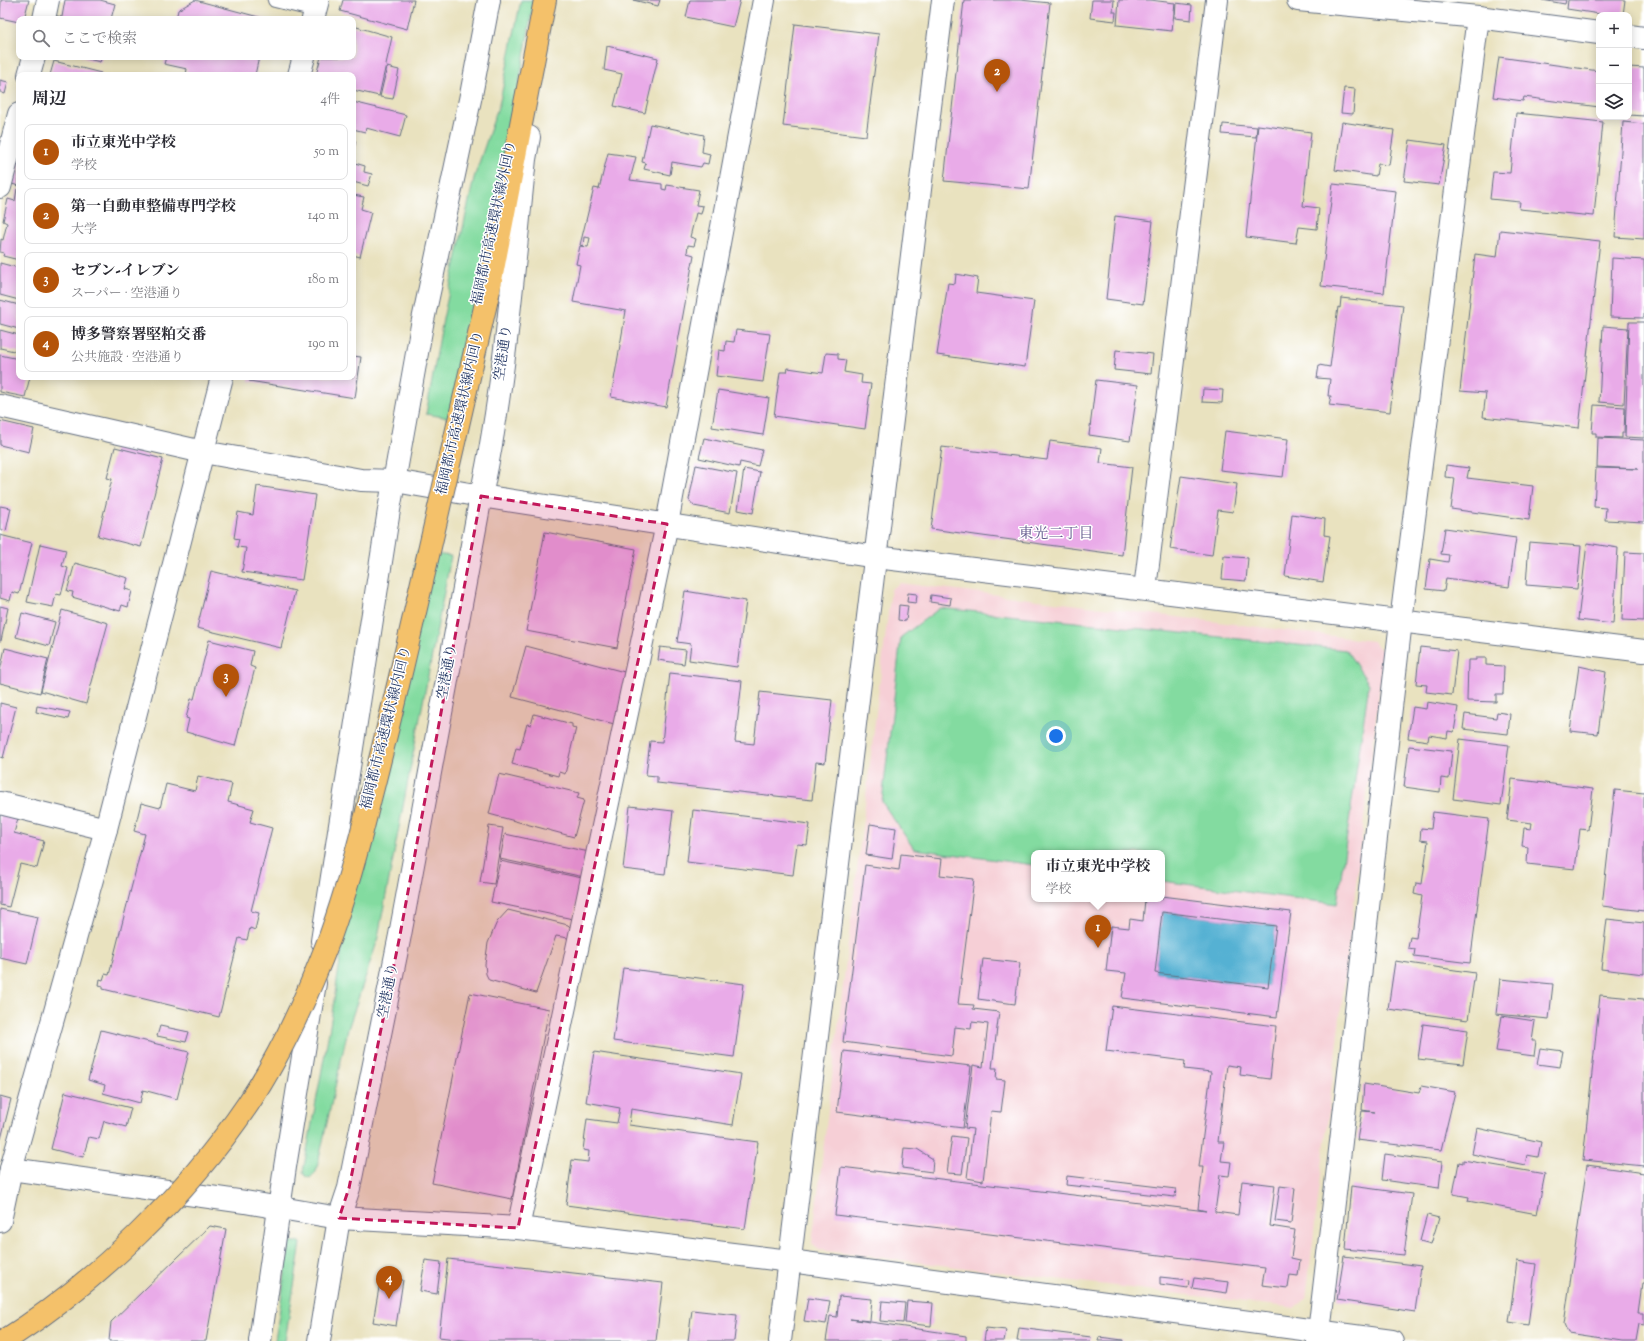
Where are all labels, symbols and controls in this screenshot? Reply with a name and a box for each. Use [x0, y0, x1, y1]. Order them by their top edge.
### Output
map controls [1596, 12, 1632, 120]
button: + [1596, 12, 1632, 48]
search box [16, 16, 356, 60]
icon: search [30, 27, 52, 49]
text: ここで検索 [62, 29, 137, 50]
button: − [1596, 48, 1632, 84]
pin: 2 [984, 59, 1010, 92]
button: layers [1596, 84, 1632, 120]
text: 周辺 [32, 88, 66, 112]
text: 4件 [320, 91, 340, 109]
text: 市立東光中学校 [71, 133, 176, 154]
street label: 福岡都市高速環状線外回り [468, 139, 522, 307]
text: 1 [44, 143, 48, 161]
text: 50 m [314, 143, 339, 161]
text: 学校 [71, 157, 97, 175]
text: 第一自動車整備専門学校 [71, 197, 236, 218]
text: 2 [43, 207, 49, 225]
text: 140 m [308, 207, 339, 225]
text: 大学 [71, 221, 97, 239]
text: セブン-イレブン [71, 261, 180, 282]
text: 3 [43, 271, 49, 289]
text: 180 m [308, 271, 339, 289]
text: スーパー · 空港通り [71, 285, 183, 303]
street label: 空港通り [490, 324, 518, 382]
text: 博多警察署堅粕交番 [71, 325, 206, 346]
street label: 福岡都市高速環状線内回り [432, 329, 490, 497]
text: 4 [43, 335, 49, 353]
text: 190 m [308, 335, 339, 353]
text: 公共施設 · 空港通り [71, 349, 184, 367]
district label: 東光二丁目 [1018, 524, 1094, 545]
street label: 空港通り [433, 643, 463, 701]
street label: 福岡都市高速環状線内回り [357, 644, 417, 812]
pin: 3 [213, 664, 239, 697]
your location [1046, 726, 1066, 746]
popup [1031, 850, 1165, 902]
text: 市立東光中学校 [1045, 857, 1151, 878]
text: 学校 [1045, 881, 1072, 899]
pin: 1 [1085, 915, 1111, 948]
street label: 空港通り [374, 962, 404, 1020]
pin: 4 [376, 1266, 402, 1299]

